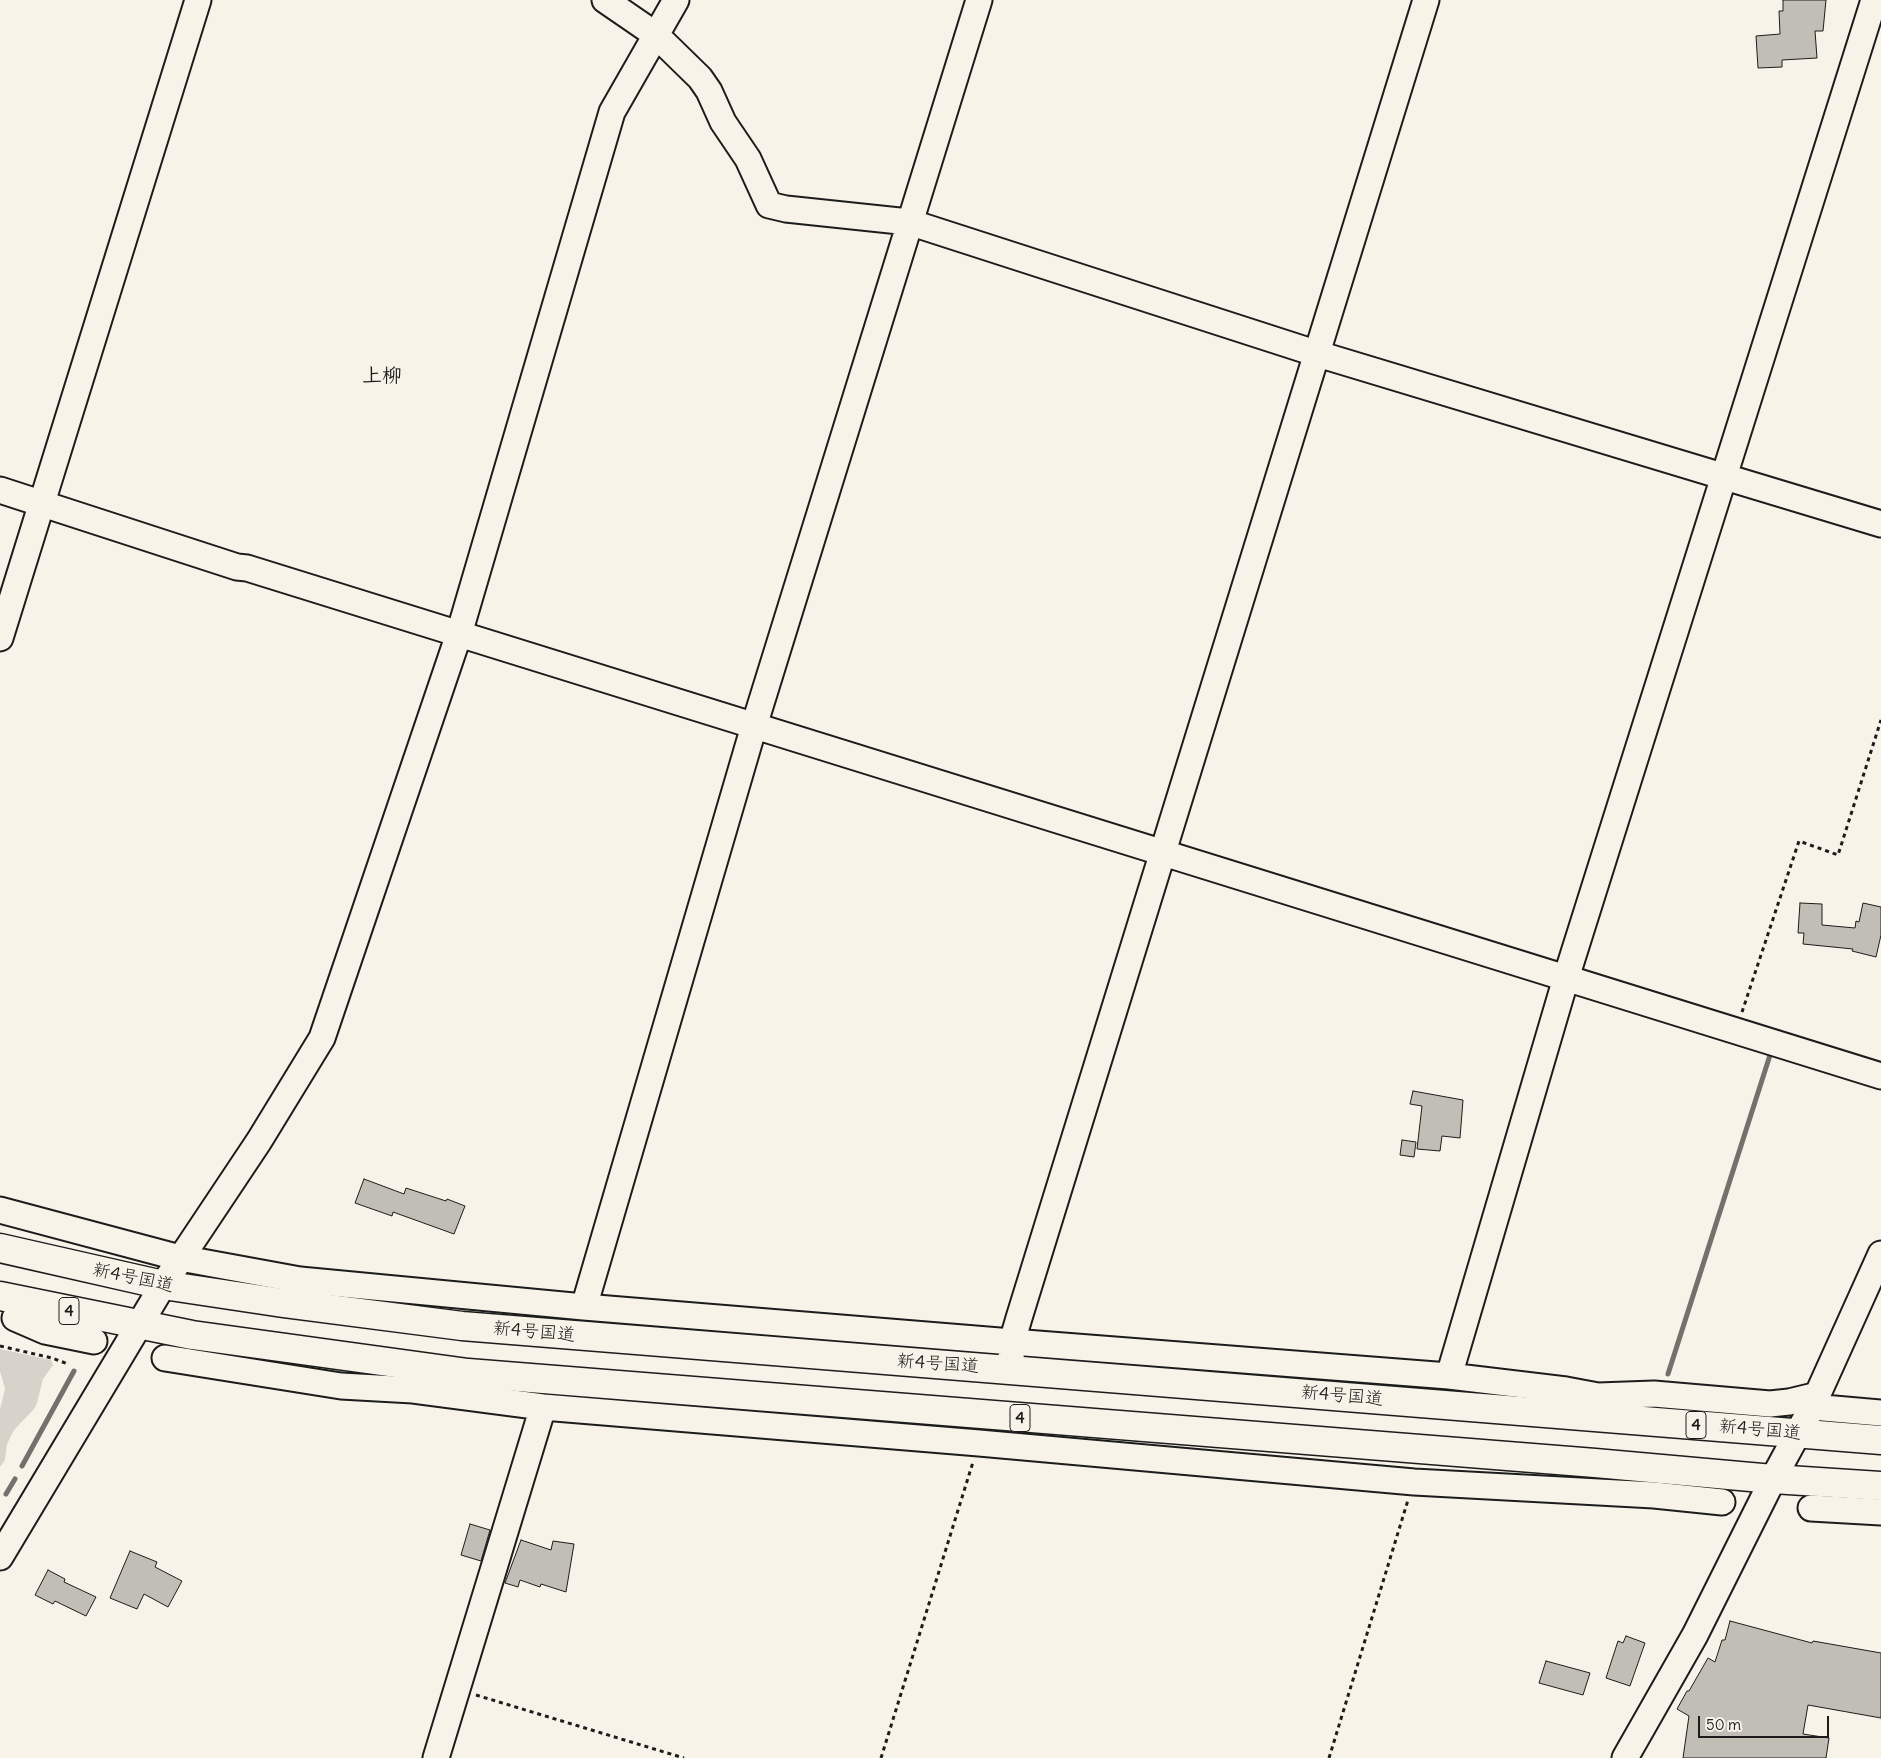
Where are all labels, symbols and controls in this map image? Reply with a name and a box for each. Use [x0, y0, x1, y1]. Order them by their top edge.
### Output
district label: 上柳 [362, 364, 402, 388]
street label: 新4号国道 [90, 1259, 176, 1297]
road number: 4 [59, 1298, 79, 1324]
street label: 新4号国道 [492, 1318, 576, 1346]
street label: 新4号国道 [896, 1350, 980, 1378]
street label: 新4号国道 [1300, 1382, 1384, 1410]
road number: 4 [1010, 1405, 1030, 1432]
road number: 4 [1686, 1412, 1706, 1438]
street label: 新4号国道 [1718, 1416, 1802, 1444]
scale bar [1701, 1706, 1832, 1738]
text: 50 m [1706, 1715, 1741, 1734]

